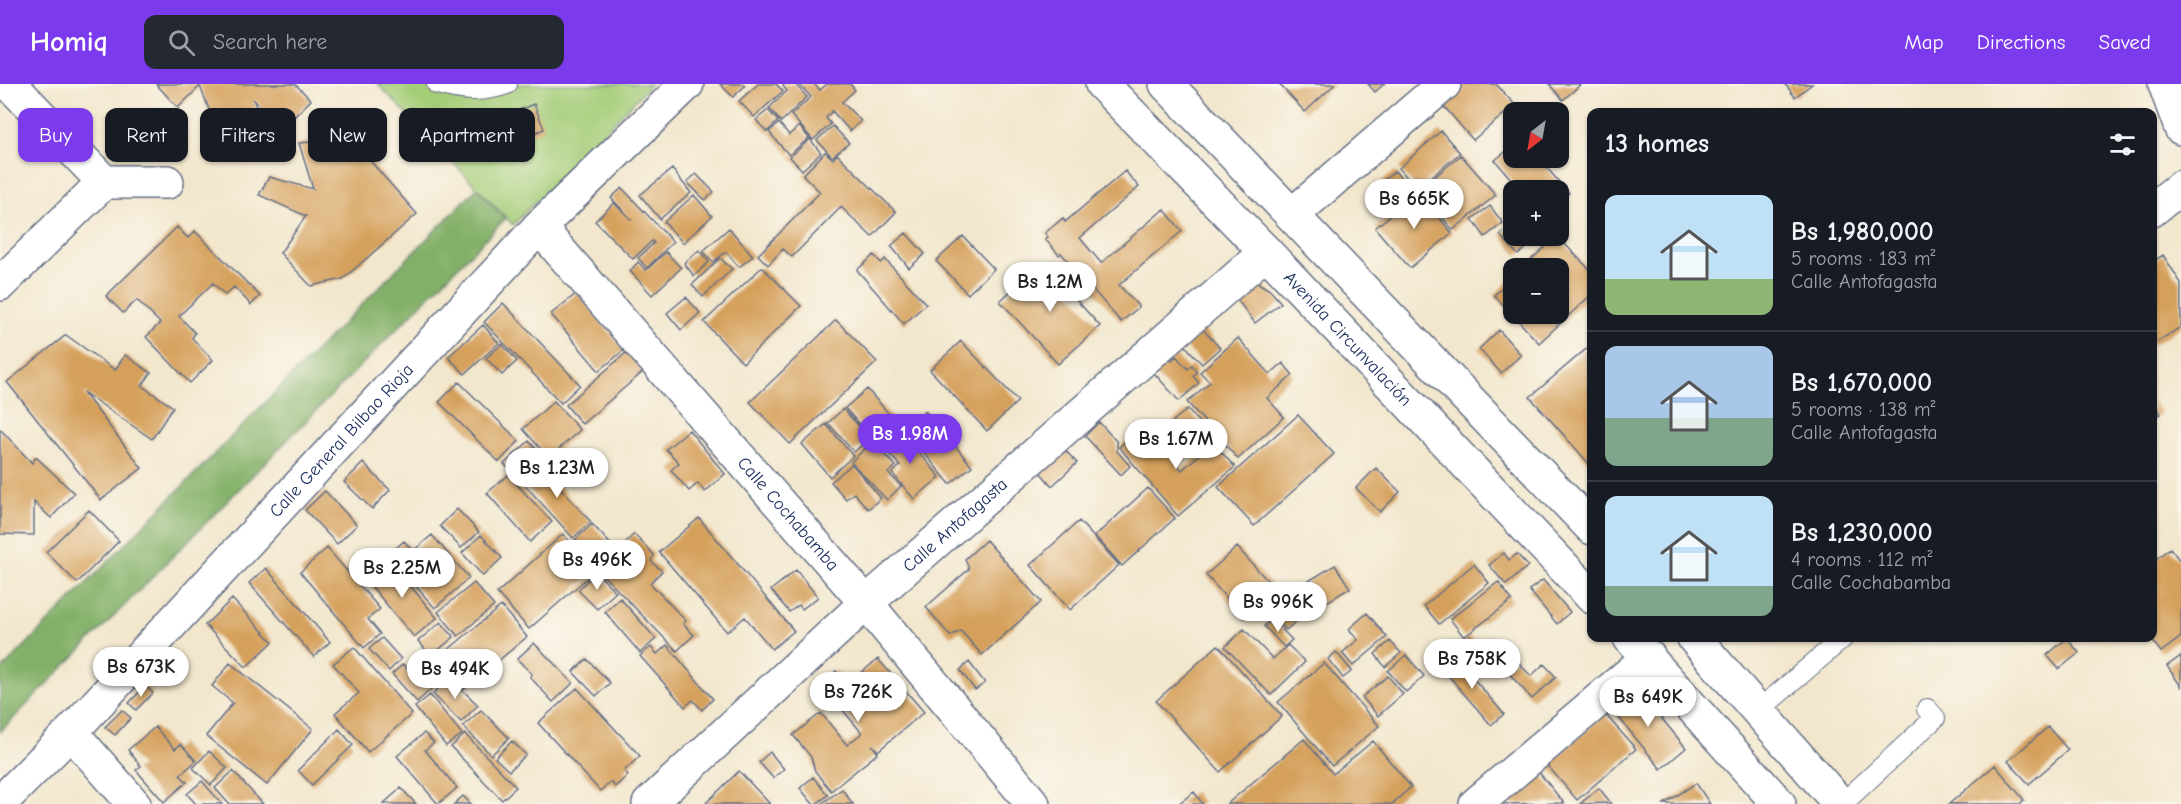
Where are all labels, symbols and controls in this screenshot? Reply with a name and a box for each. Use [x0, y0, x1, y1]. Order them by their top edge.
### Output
search box [144, 15, 564, 69]
text: Homiq [30, 26, 108, 58]
icon: search [165, 26, 198, 59]
text: Search here [213, 29, 327, 55]
text: Map [1904, 30, 1944, 54]
text: Directions [1977, 30, 2066, 54]
text: Saved [2099, 30, 2151, 54]
north arrow [1503, 102, 1569, 168]
map controls [1503, 102, 1569, 324]
chip: Buy [18, 108, 93, 162]
chip: Rent [105, 108, 188, 162]
chip: Filters [200, 108, 296, 162]
chip: New [308, 108, 387, 162]
chip: Apartment [399, 108, 535, 162]
icon: filters [2106, 128, 2139, 161]
text: 13 homes [1605, 129, 1709, 159]
pin: Bs 665K [1359, 179, 1469, 230]
button: + [1503, 180, 1569, 246]
text: Bs 665K [1379, 187, 1449, 210]
text: Bs 1,980,000 [1791, 217, 1934, 247]
icon: home [1653, 219, 1725, 291]
text: 5 rooms · 183 m² [1791, 247, 1936, 270]
button: − [1503, 258, 1569, 324]
pin: Bs 1.2M [995, 262, 1105, 313]
street label: Avenida Circunvalación [1279, 267, 1416, 411]
text: Bs 1.2M [1017, 270, 1083, 293]
text: Calle Antofagasta [1791, 270, 1938, 293]
street label: Calle General Bilbao Rioja [265, 360, 418, 522]
text: Bs 1,670,000 [1791, 368, 1932, 398]
icon: home [1653, 370, 1725, 442]
text: 5 rooms · 138 m² [1791, 398, 1936, 421]
pin: Bs 1.98M [848, 414, 972, 465]
pin: Bs 1.67M [1114, 419, 1238, 470]
text: Calle Antofagasta [1791, 421, 1938, 444]
text: Bs 1.98M [872, 422, 948, 445]
text: Bs 1.67M [1139, 427, 1213, 450]
pin: Bs 1.23M [495, 448, 619, 499]
street label: Calle Cochabamba [733, 453, 843, 575]
text: Bs 1.23M [519, 456, 595, 479]
street label: Calle Antofagasta [899, 474, 1012, 577]
text: Bs 1,230,000 [1791, 518, 1933, 548]
icon: home [1653, 520, 1725, 592]
pin: Bs 496K [542, 540, 652, 591]
pin: Bs 2.25M [340, 548, 464, 599]
text: Bs 496K [562, 548, 632, 571]
text: 4 rooms · 112 m² [1791, 548, 1932, 571]
text: Bs 2.25M [363, 556, 441, 579]
text: Calle Cochabamba [1791, 571, 1951, 594]
pin: Bs 996K [1223, 582, 1333, 633]
text: Bs 996K [1243, 590, 1313, 613]
pin: Bs 758K [1417, 639, 1527, 690]
pin: Bs 673K [86, 647, 196, 698]
text: Bs 758K [1438, 647, 1506, 670]
pin: Bs 494K [400, 649, 510, 700]
text: Bs 673K [107, 655, 175, 678]
text: Bs 494K [421, 657, 489, 680]
pin: Bs 726K [803, 672, 913, 723]
pin: Bs 649K [1593, 677, 1703, 728]
text: Bs 726K [824, 680, 892, 703]
text: Bs 649K [1613, 685, 1683, 708]

